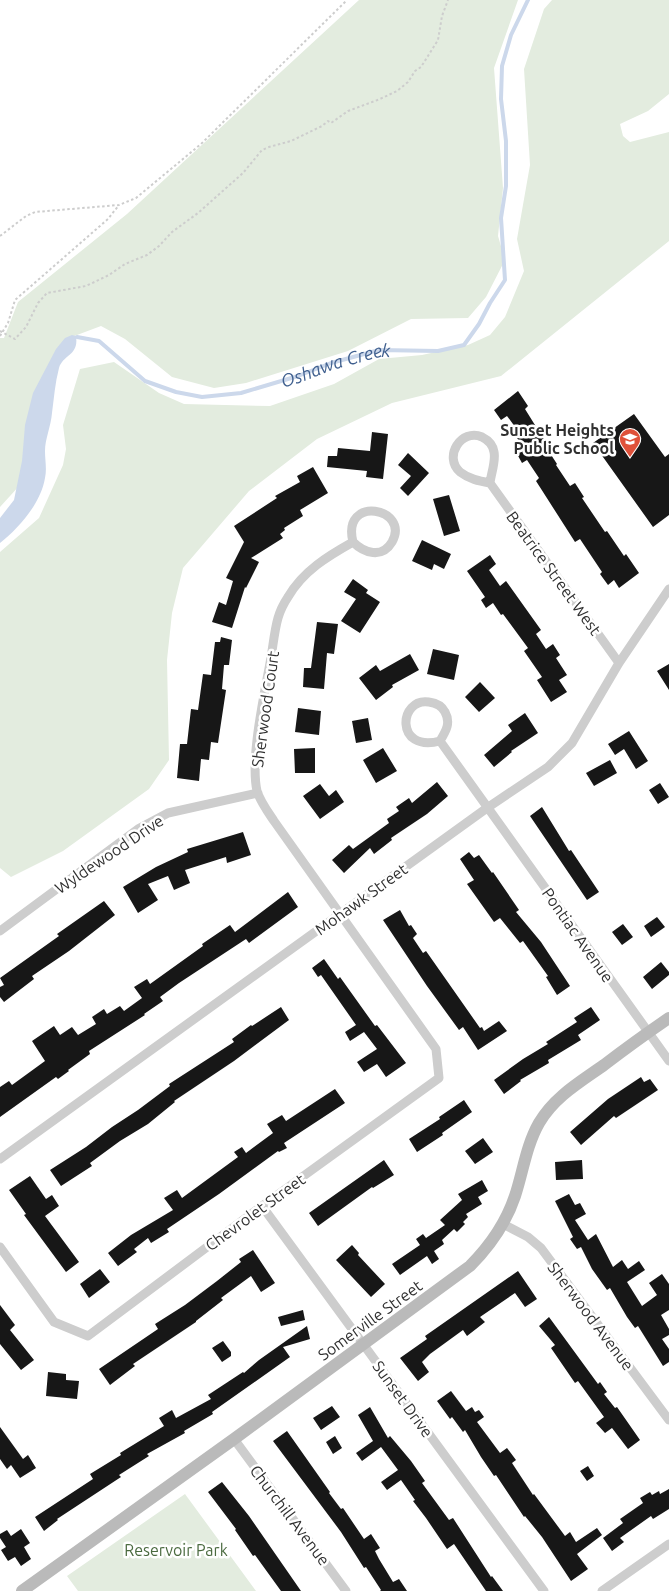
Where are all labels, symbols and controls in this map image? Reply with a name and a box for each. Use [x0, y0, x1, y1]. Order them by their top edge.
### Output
water label: Oshawa Creek [278, 340, 392, 391]
place label: Sunset Heights Public School [500, 421, 614, 457]
school or university icon: Sunset Heights Public School [618, 427, 642, 458]
street label: Beatrice Street West [503, 508, 605, 639]
street label: Sherwood Court [248, 649, 282, 768]
street label: Wyldewood Drive [51, 811, 167, 897]
street label: Mohawk Street [311, 859, 411, 938]
street label: Pontiac Avenue [539, 884, 617, 986]
street label: Chevrolet Street [202, 1169, 309, 1254]
street label: Sherwood Avenue [544, 1258, 638, 1374]
street label: Somerville Street [315, 1276, 426, 1364]
street label: Sunset Drive [369, 1357, 437, 1441]
street label: Churchill Avenue [247, 1461, 333, 1569]
park label: Reservoir Park [124, 1541, 228, 1559]

